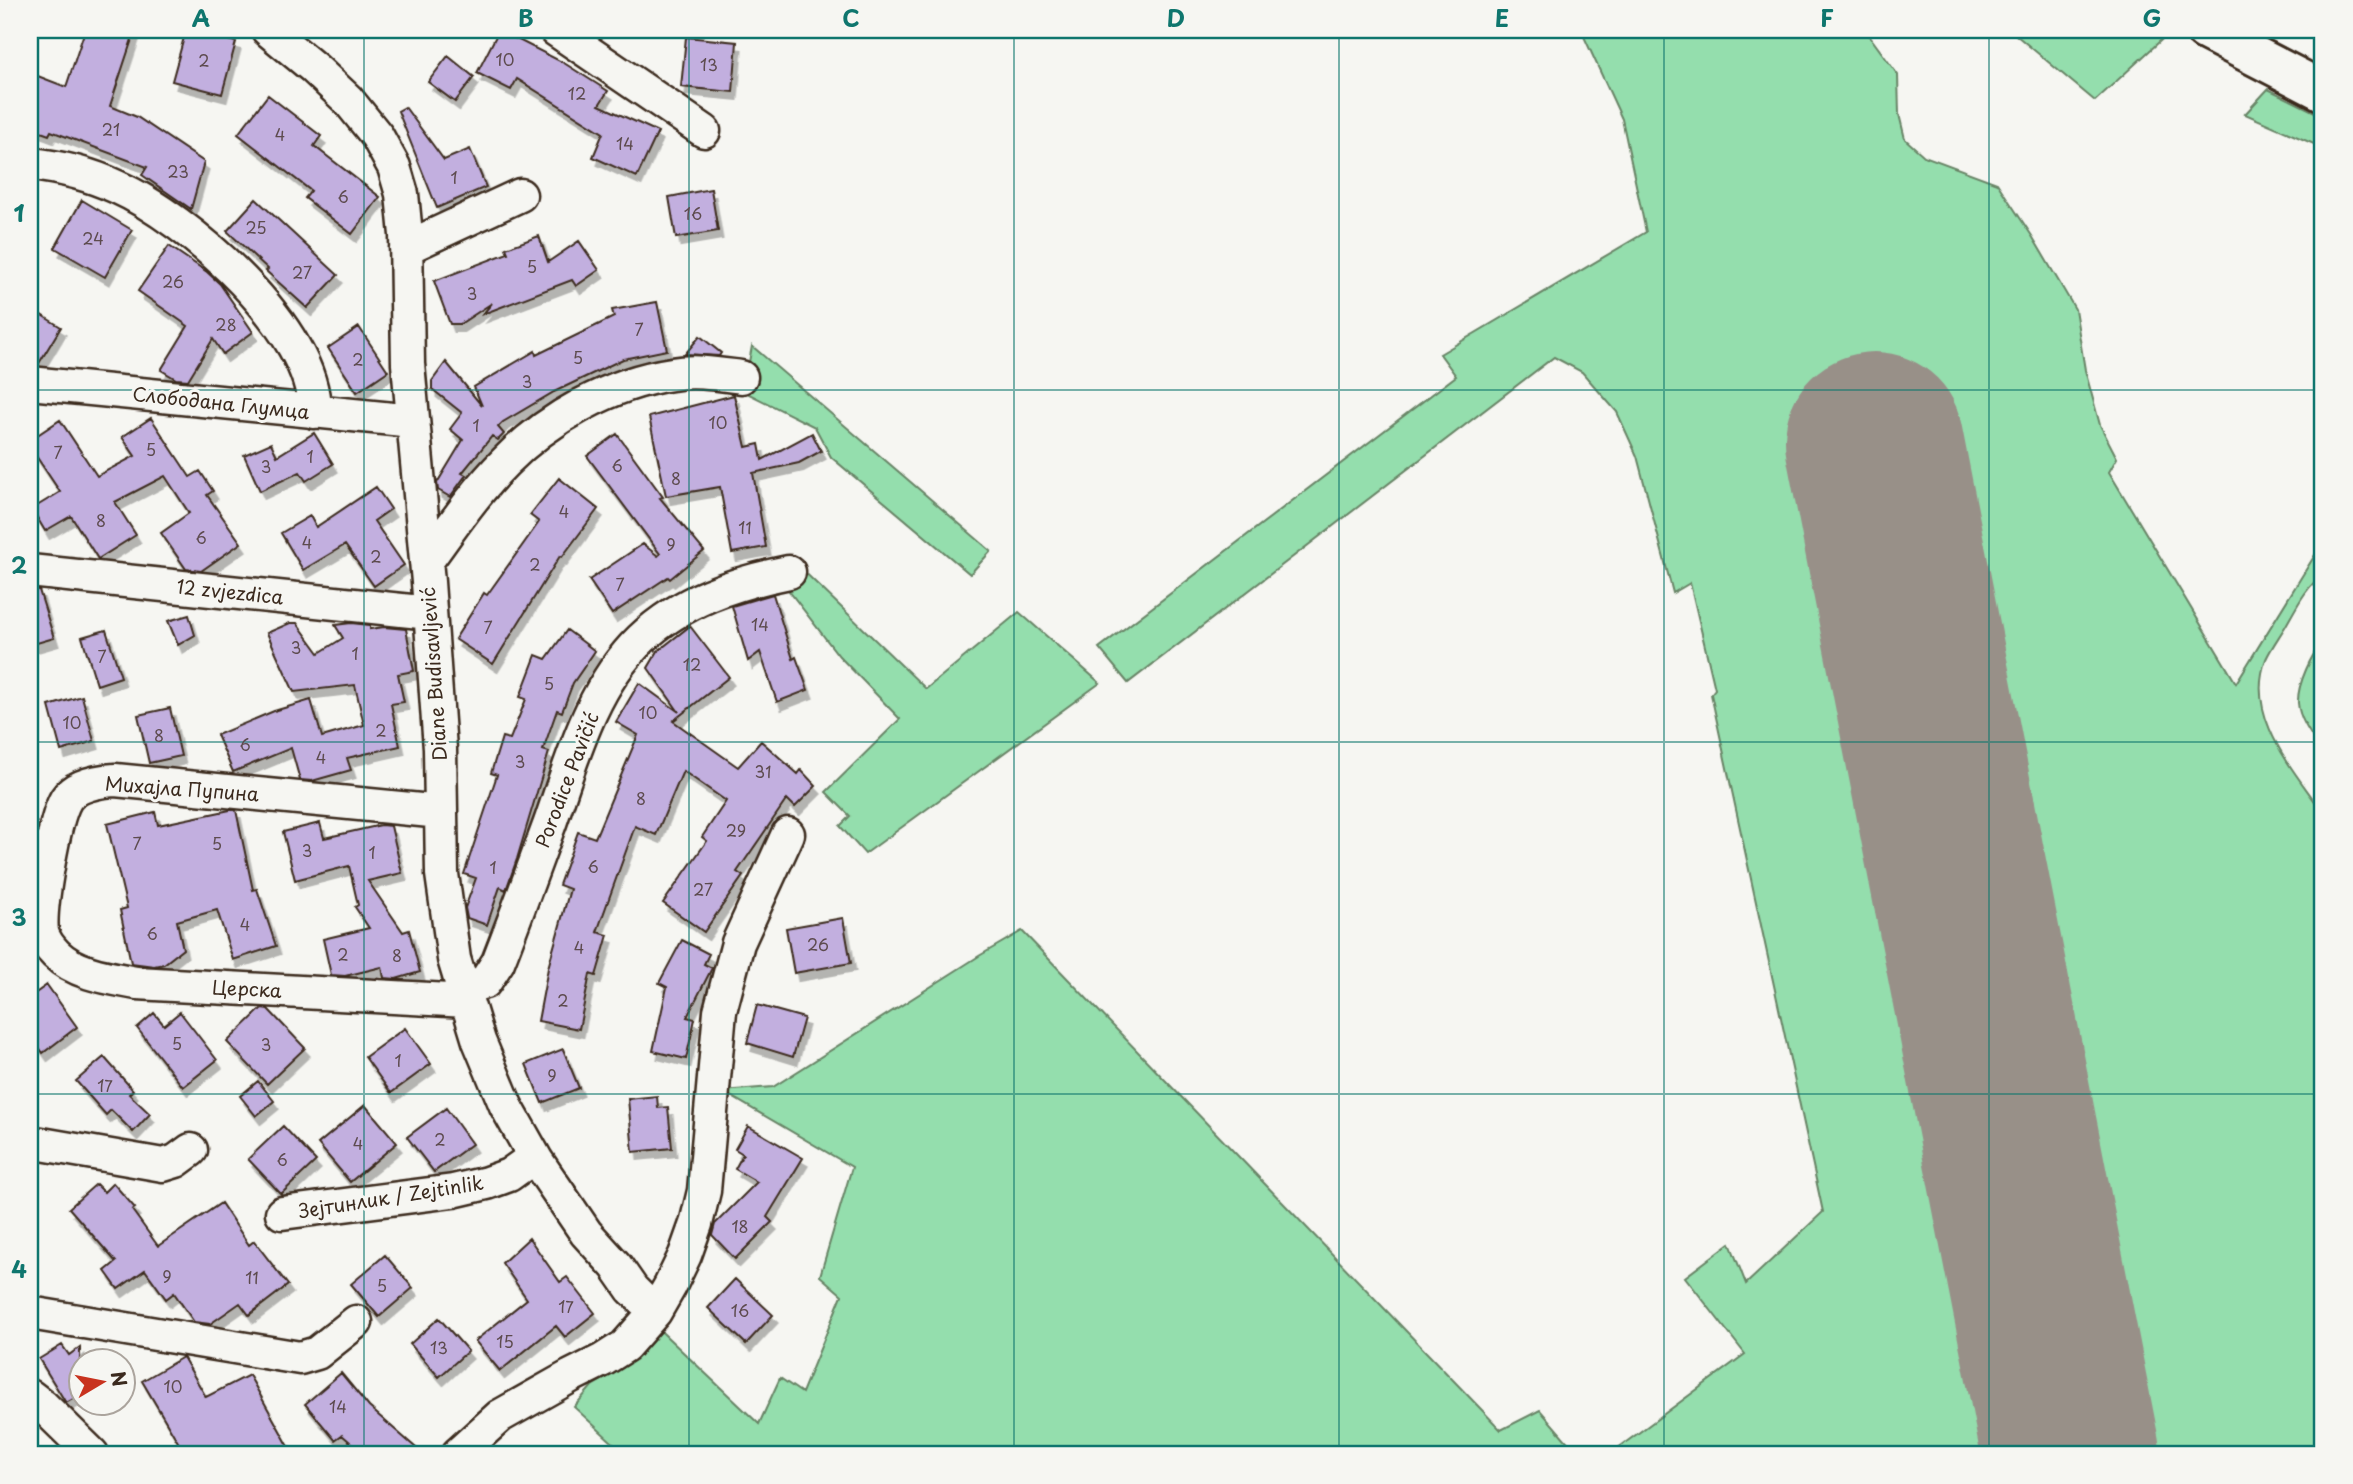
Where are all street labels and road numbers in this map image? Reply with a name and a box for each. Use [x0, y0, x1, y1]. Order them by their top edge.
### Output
street label: Слободана Глумца [131, 379, 311, 425]
street label: 12 zvjezdica [175, 571, 285, 611]
street label: Diane Budisavljević [413, 586, 453, 762]
street label: Porodice Pavičić [527, 708, 605, 851]
street label: Михајла Пупина [104, 769, 260, 807]
street label: Церска [212, 972, 283, 1004]
street label: Зејтинлик / Zejtinlik [296, 1167, 486, 1224]

